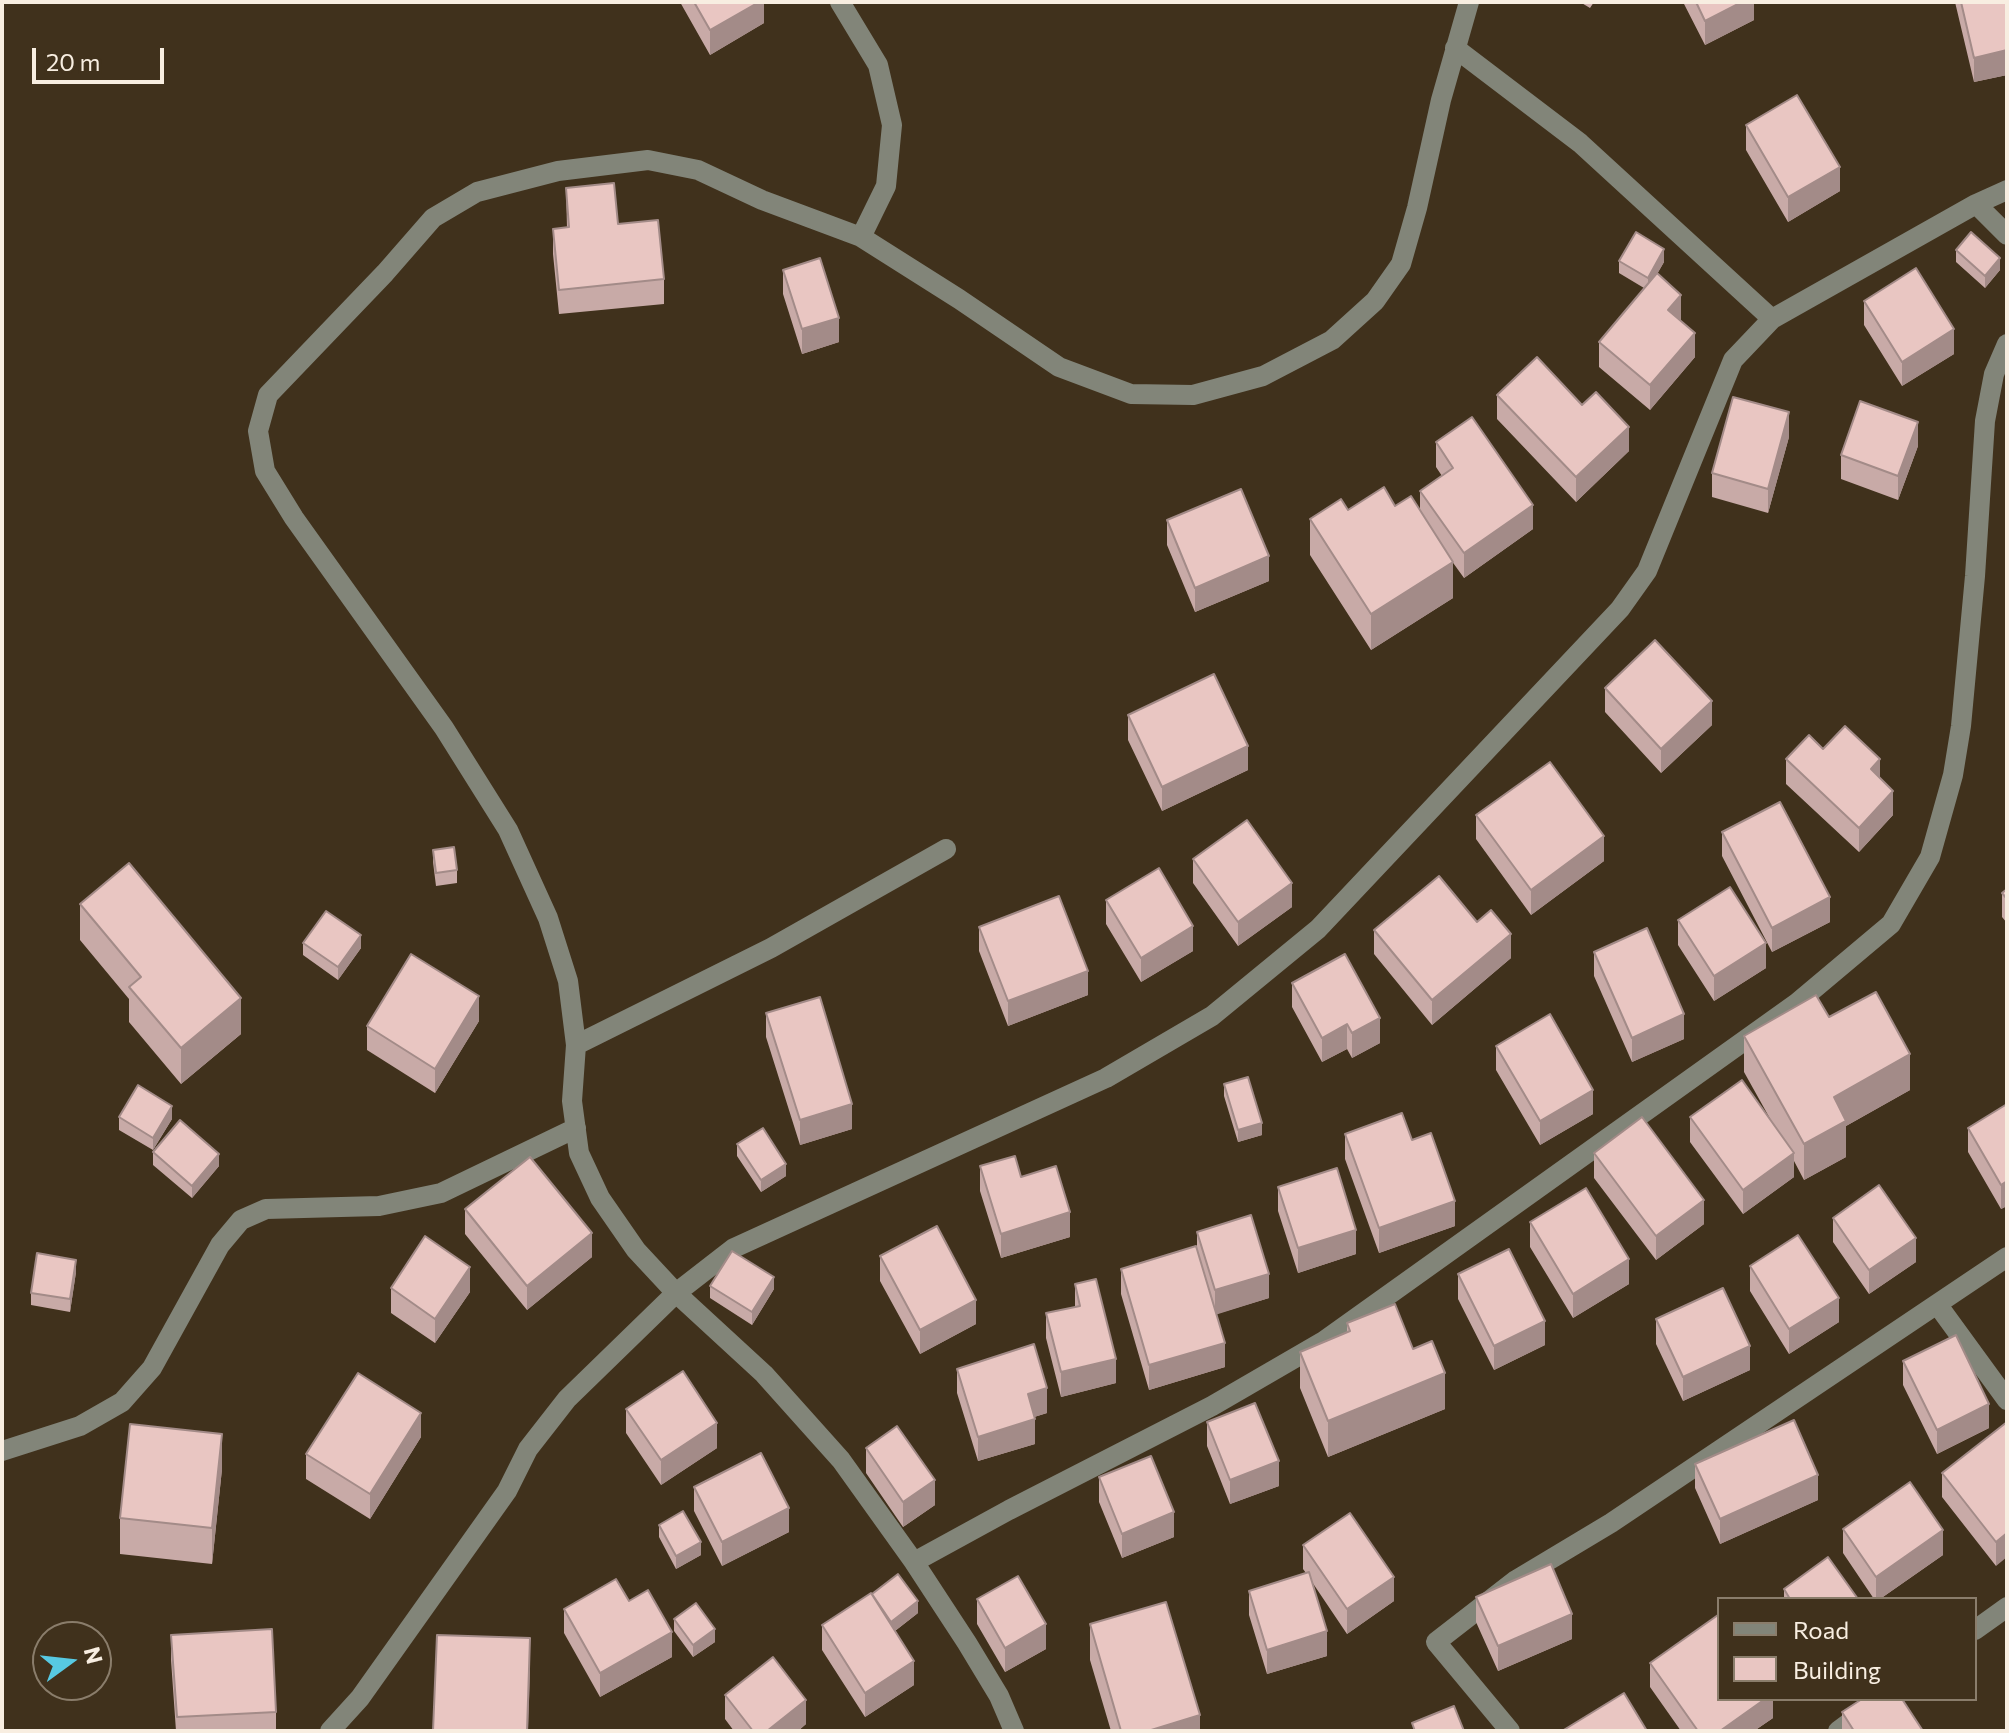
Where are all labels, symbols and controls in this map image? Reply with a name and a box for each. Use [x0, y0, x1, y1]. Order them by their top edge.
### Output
scale bar [36, 32, 168, 82]
text: 20 m [46, 47, 100, 76]
legend [1717, 1597, 1977, 1701]
text: Road [1793, 1615, 1849, 1644]
north arrow [32, 1621, 112, 1701]
text: N [79, 1644, 109, 1667]
text: Building [1793, 1655, 1881, 1684]

